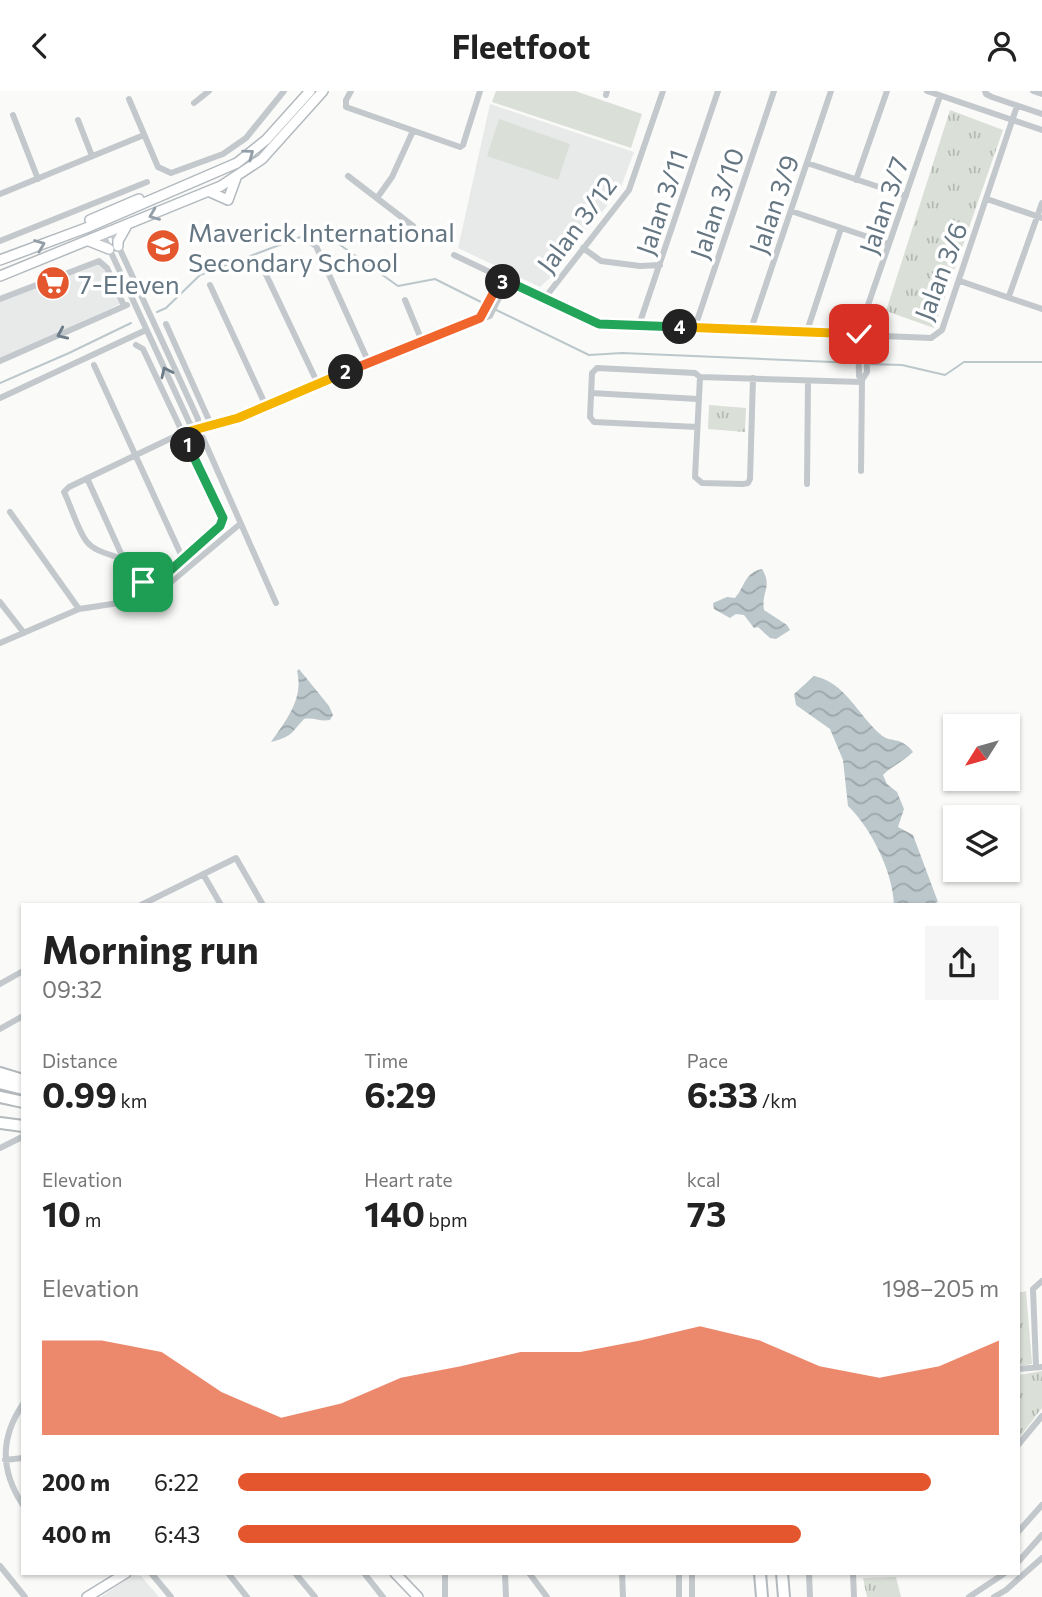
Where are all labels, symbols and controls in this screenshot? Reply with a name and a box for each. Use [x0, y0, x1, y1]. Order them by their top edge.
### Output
text: Fleetfoot [452, 26, 590, 66]
icon: back [21, 27, 59, 65]
icon: person [983, 27, 1021, 65]
street label: Jalan 3/10 [683, 143, 749, 263]
street label: Jalan 3/11 [629, 145, 693, 259]
one-way arrow [242, 149, 254, 162]
street label: Jalan 3/9 [742, 151, 804, 257]
street label: Jalan 3/7 [852, 152, 914, 258]
street label: Jalan 3/12 [530, 170, 622, 278]
one-way arrow [149, 206, 161, 220]
place label: Maverick International Secondary School [188, 216, 455, 277]
street label: Jalan 3/6 [907, 218, 973, 324]
school or university icon: Maverick International Secondary School [144, 227, 182, 265]
one-way arrow [33, 239, 46, 253]
supermarket icon: 7-Eleven [34, 264, 72, 302]
pin: 3 [486, 265, 520, 299]
place label: 7-Eleven [78, 268, 180, 299]
text: 3 [497, 270, 508, 293]
pin [829, 304, 889, 364]
pin: 4 [662, 309, 698, 345]
text: 4 [674, 315, 685, 338]
icon: check [840, 315, 878, 353]
one-way arrow [57, 326, 69, 340]
pin: 2 [328, 355, 364, 389]
text: 2 [340, 360, 351, 383]
one-way arrow [160, 366, 174, 379]
pin: 1 [170, 427, 206, 463]
text: 1 [183, 433, 192, 456]
pin [113, 552, 173, 612]
icon: arrive [124, 563, 162, 601]
north arrow [943, 714, 1020, 791]
map controls [943, 714, 1020, 882]
button: layers [943, 805, 1020, 882]
text: Morning run [42, 925, 259, 972]
button: share [925, 926, 999, 1000]
text: 09:32 [42, 975, 102, 1003]
text: Distance [42, 1049, 118, 1072]
text: Time [364, 1049, 408, 1072]
text: Pace [687, 1049, 728, 1072]
text: 0.99 [42, 1072, 117, 1115]
text: 6:29 [364, 1072, 436, 1115]
text: 6:33 [687, 1072, 758, 1115]
text: km [117, 1089, 147, 1112]
text: /km [758, 1089, 797, 1112]
text: Elevation [42, 1168, 122, 1191]
text: Heart rate [364, 1168, 453, 1191]
text: kcal [687, 1168, 721, 1191]
text: 10 [42, 1191, 81, 1234]
text: 140 [364, 1191, 425, 1234]
text: 73 [687, 1191, 726, 1234]
text: m [81, 1208, 101, 1231]
text: bpm [425, 1208, 468, 1231]
text: Elevation [42, 1274, 139, 1302]
text: 198–205 m [882, 1274, 999, 1302]
text: 200 m [42, 1468, 110, 1496]
text: 6:22 [154, 1468, 199, 1496]
text: 400 m [42, 1520, 111, 1548]
text: 6:43 [154, 1520, 200, 1548]

